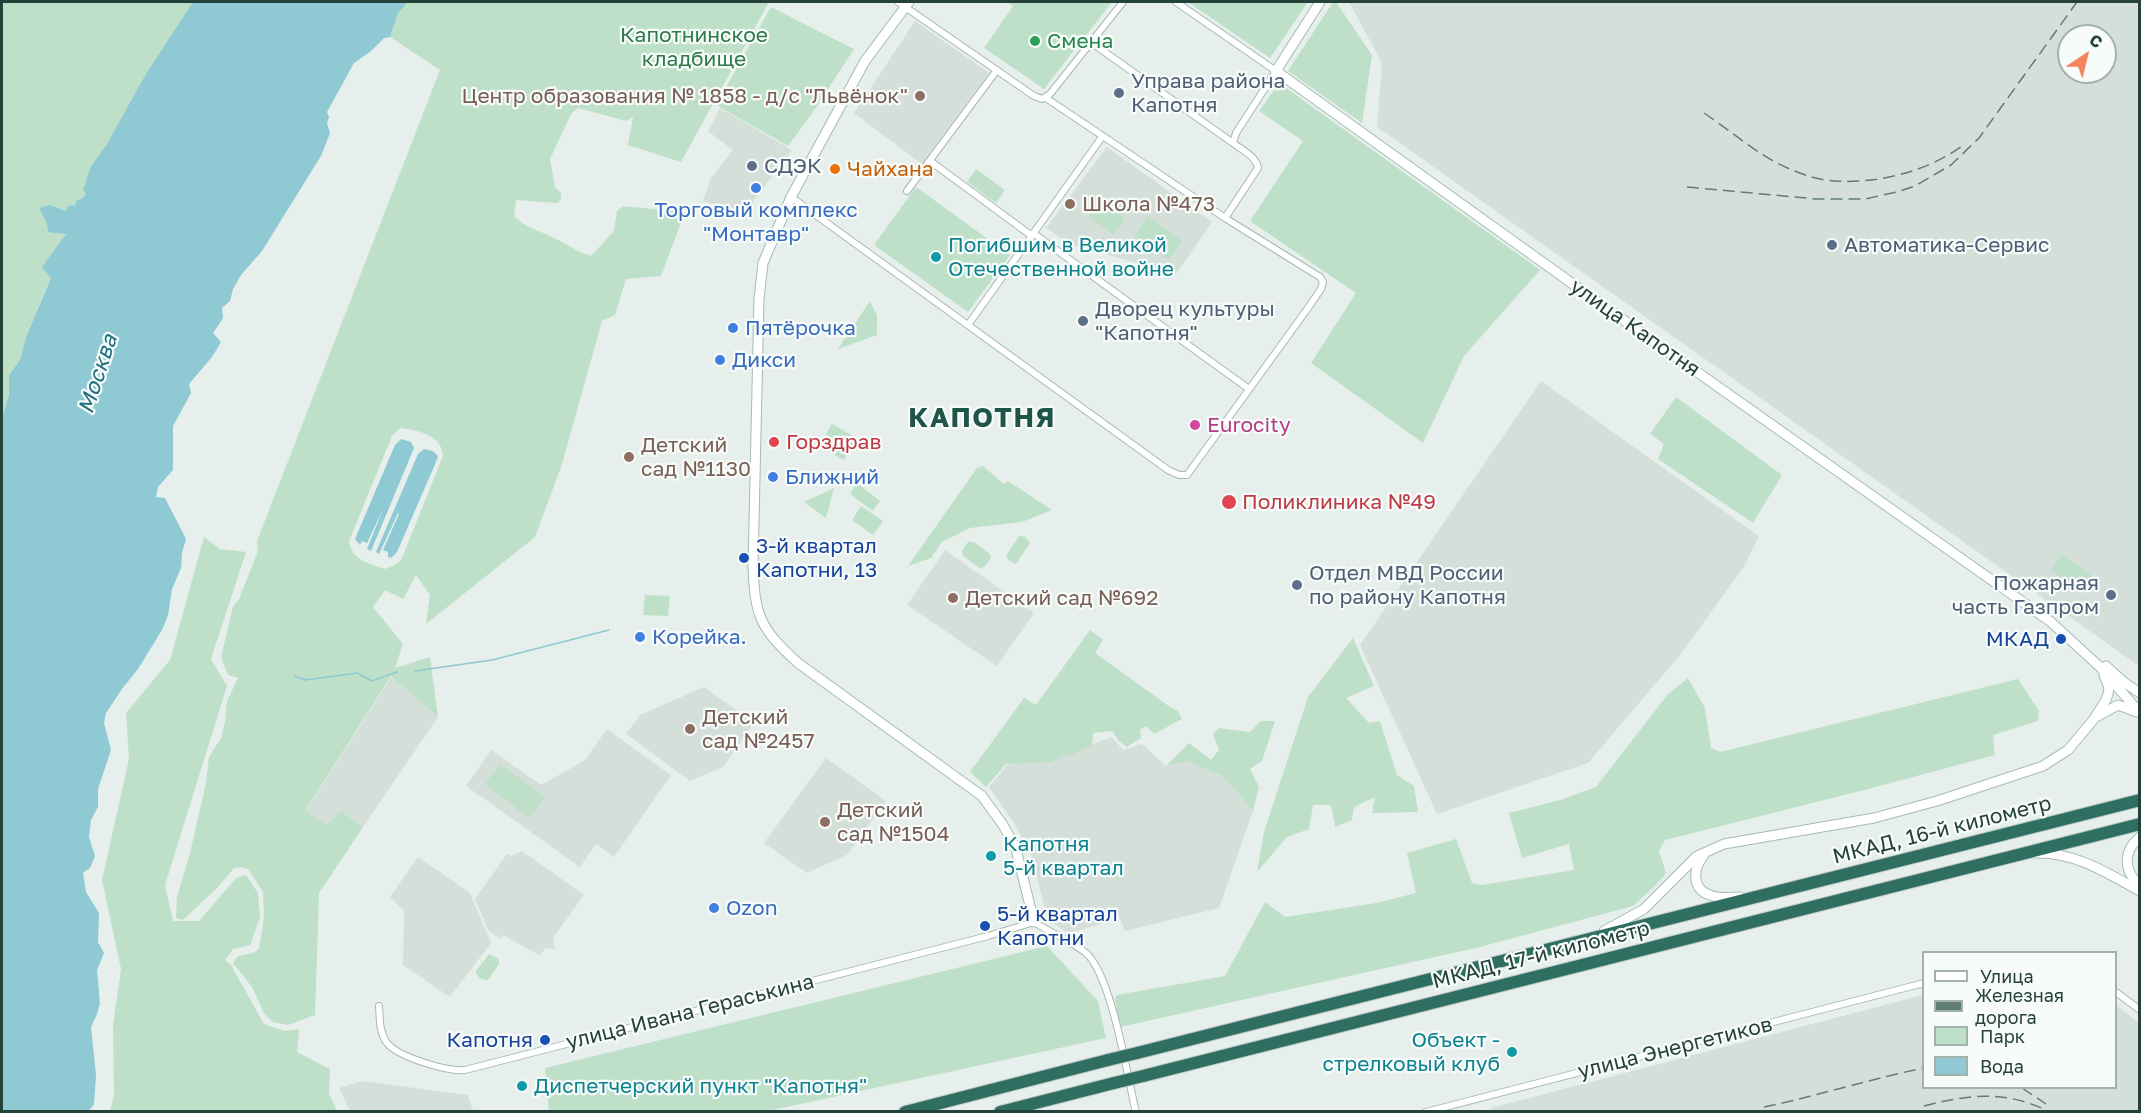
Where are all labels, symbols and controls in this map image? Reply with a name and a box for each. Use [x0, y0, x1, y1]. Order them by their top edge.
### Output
park label: Капотнинское кладбище [620, 22, 768, 72]
north arrow [2057, 24, 2117, 84]
place label: Смена [1047, 28, 1113, 54]
text: С [2086, 29, 2107, 52]
marker: Смена [1028, 34, 1042, 48]
place label: Управа района Капотня [1131, 68, 1285, 118]
place label: Центр образования № 1858 - д/с "Львёнок" [462, 83, 908, 109]
marker: Управа района Капотня [1112, 86, 1126, 100]
marker: Центр образования № 1858 - д/с "Львёнок" [913, 89, 927, 103]
place label: СДЭК [764, 153, 822, 179]
place label: Чайхана [847, 156, 934, 182]
marker: СДЭК [745, 159, 759, 173]
marker: Чайхана [828, 162, 842, 176]
marker: Торговый комплекс "Монтавр" [749, 181, 763, 195]
place label: Школа №473 [1082, 191, 1215, 217]
place label: Торговый комплекс "Монтавр" [654, 197, 858, 247]
marker: Школа №473 [1063, 197, 1077, 211]
place label: Погибшим в Великой Отечественной войне [948, 232, 1174, 282]
place label: Автоматика-Сервис [1844, 232, 2049, 258]
marker: Автоматика-Сервис [1825, 238, 1839, 252]
marker: Погибшим в Великой Отечественной войне [929, 250, 943, 264]
street label: улица Капотня [1565, 274, 1705, 382]
place label: Дворец культуры "Капотня" [1095, 296, 1275, 346]
marker: Дворец культуры "Капотня" [1076, 314, 1090, 328]
place label: Пятёрочка [745, 315, 856, 341]
marker: Пятёрочка [726, 321, 740, 335]
water label: Москва [73, 331, 123, 417]
place label: Дикси [732, 347, 796, 373]
marker: Дикси [713, 353, 727, 367]
district label: КАПОТНЯ [908, 402, 1056, 434]
place label: Eurocity [1207, 412, 1291, 438]
marker: Eurocity [1188, 418, 1202, 432]
place label: Горздрав [786, 429, 881, 455]
place label: Детский сад №1130 [641, 432, 751, 482]
marker: Горздрав [767, 435, 781, 449]
marker: Детский сад №1130 [622, 450, 636, 464]
place label: Ближний [785, 464, 879, 490]
marker: Ближний [766, 470, 780, 484]
place label: Поликлиника №49 [1242, 489, 1436, 515]
marker: Поликлиника №49 [1220, 493, 1238, 511]
place label: 3-й квартал Капотни, 13 [756, 533, 877, 583]
marker: 3-й квартал Капотни, 13 [737, 551, 751, 565]
place label: Отдел МВД России по району Капотня [1309, 560, 1506, 610]
place label: Пожарная часть Газпром [1952, 570, 2099, 620]
marker: Отдел МВД России по району Капотня [1290, 578, 1304, 592]
place label: Детский сад №692 [965, 585, 1158, 611]
marker: Пожарная часть Газпром [2104, 588, 2118, 602]
marker: Детский сад №692 [946, 591, 960, 605]
place label: Корейка. [652, 624, 747, 650]
place label: МКАД [1986, 626, 2049, 652]
marker: Корейка. [633, 630, 647, 644]
marker: МКАД [2054, 632, 2068, 646]
place label: Детский сад №2457 [702, 704, 815, 754]
marker: Детский сад №2457 [683, 722, 697, 736]
street label: МКАД, 16-й километр [1830, 791, 2054, 869]
place label: Детский сад №1504 [837, 797, 949, 847]
marker: Детский сад №1504 [818, 815, 832, 829]
place label: Капотня 5-й квартал [1003, 831, 1124, 881]
marker: Капотня 5-й квартал [984, 849, 998, 863]
place label: Ozon [726, 895, 778, 921]
marker: Ozon [707, 901, 721, 915]
place label: 5-й квартал Капотни [997, 901, 1118, 951]
street label: МКАД, 17-й километр [1430, 916, 1652, 994]
marker: 5-й квартал Капотни [978, 919, 992, 933]
legend [1922, 951, 2117, 1089]
text: Улица [1980, 965, 2034, 987]
street label: улица Ивана Гераськина [563, 969, 817, 1055]
text: Железная дорога [1975, 984, 2064, 1028]
street label: улица Энергетиков [1575, 1012, 1775, 1084]
text: Парк [1980, 1025, 2025, 1047]
place label: Капотня [447, 1027, 533, 1053]
place label: Объект - стрелковый клуб [1323, 1027, 1500, 1077]
marker: Капотня [538, 1033, 552, 1047]
marker: Объект - стрелковый клуб [1505, 1045, 1519, 1059]
text: Вода [1980, 1055, 2024, 1077]
place label: Диспетчерский пункт "Капотня" [534, 1073, 867, 1099]
marker: Диспетчерский пункт "Капотня" [515, 1079, 529, 1093]

